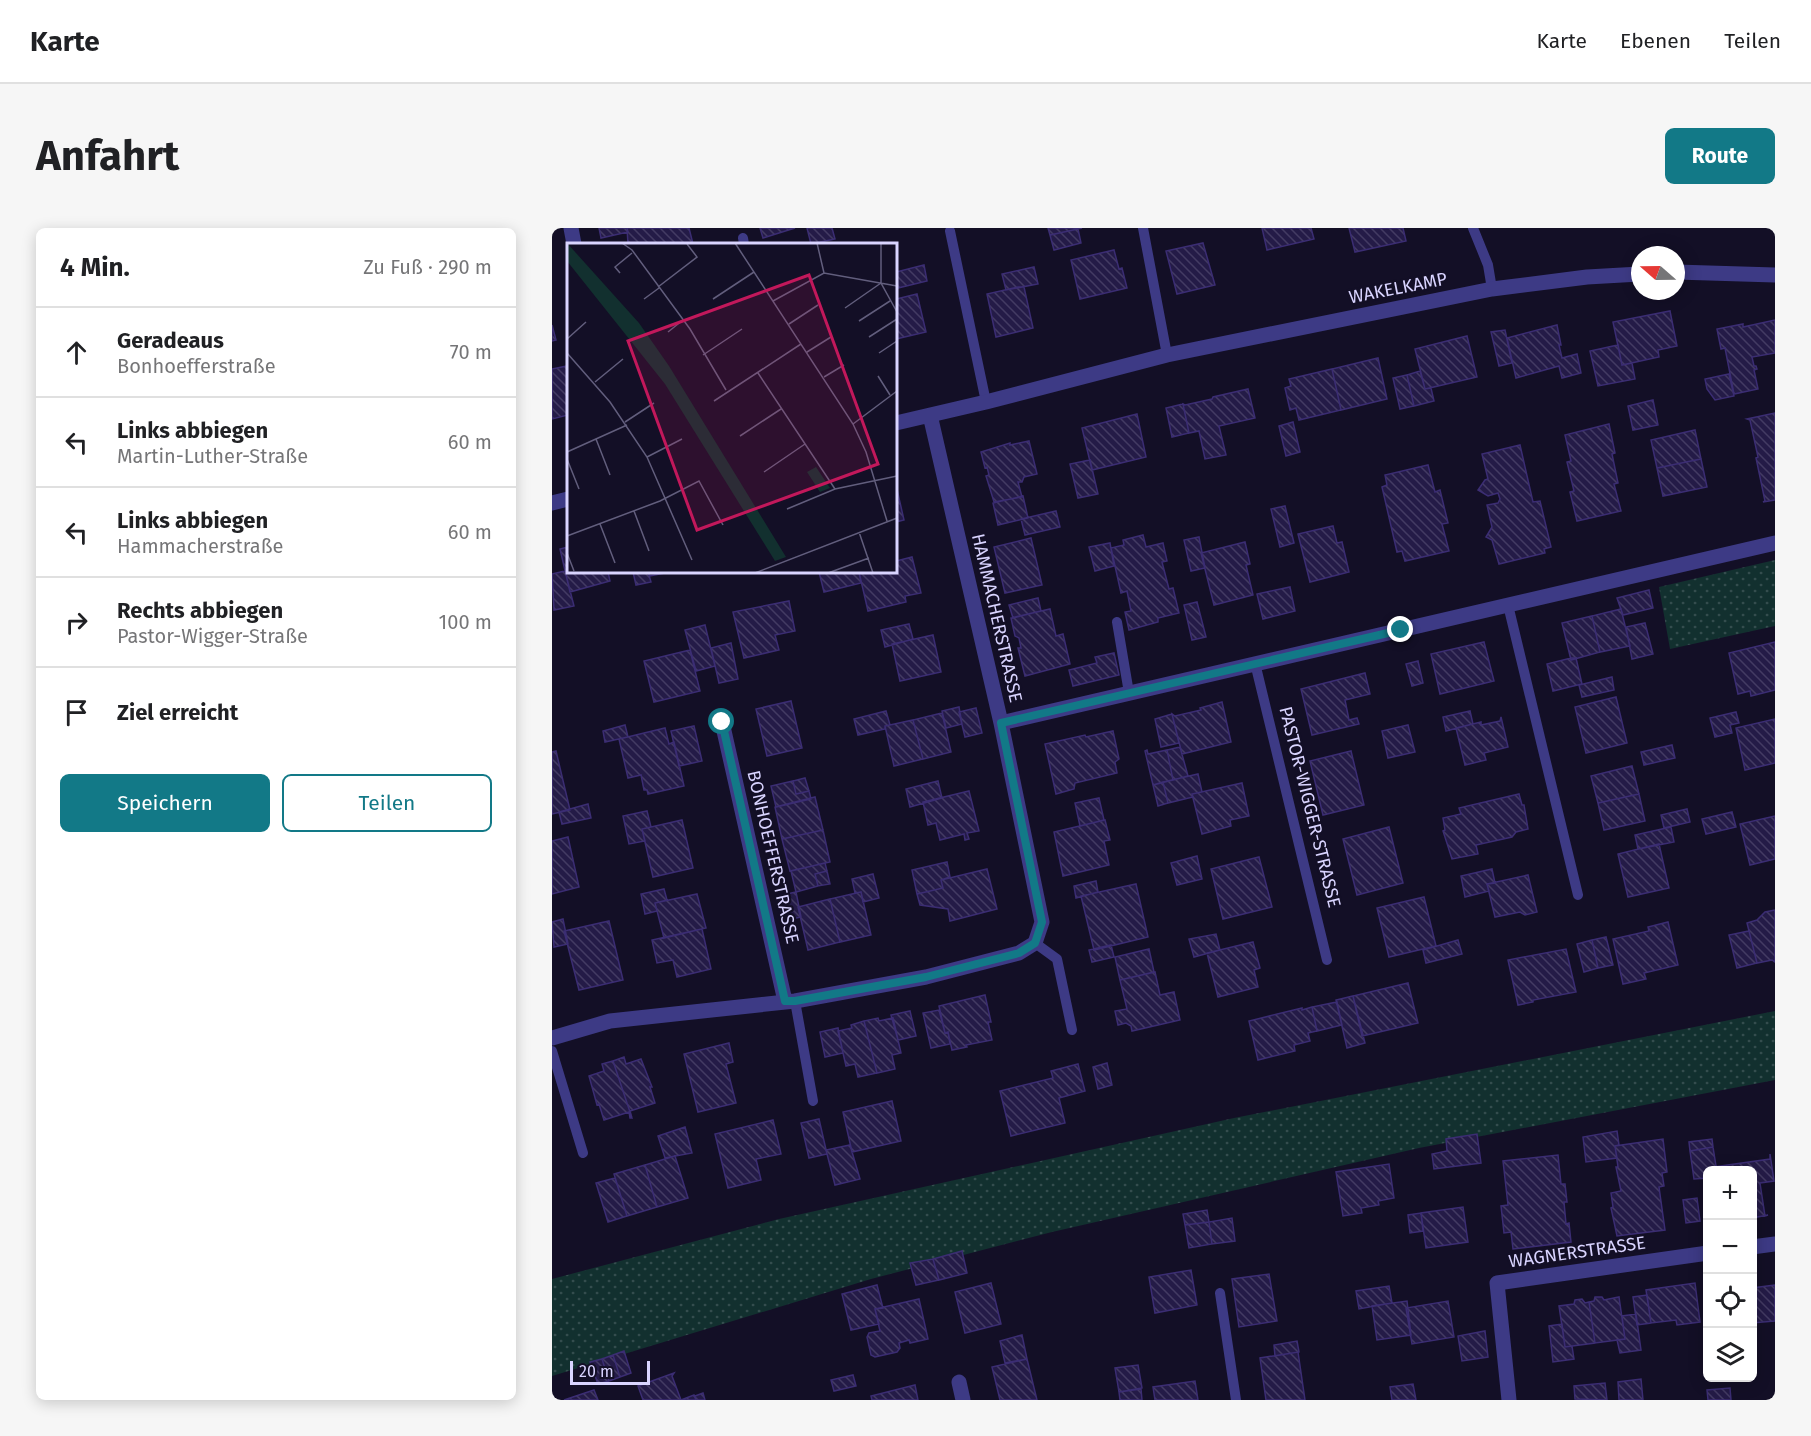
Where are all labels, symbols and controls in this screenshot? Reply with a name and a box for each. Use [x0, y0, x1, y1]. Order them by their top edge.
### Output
text: Karte [30, 25, 100, 58]
text: Karte [1536, 28, 1587, 54]
text: Ebenen [1620, 28, 1691, 54]
text: Teilen [1724, 28, 1781, 54]
button: Route [1665, 128, 1775, 184]
text: Anfahrt [36, 131, 179, 181]
inset map [567, 243, 897, 573]
north arrow [1631, 246, 1685, 300]
text: 4 Min. [60, 252, 130, 283]
text: Zu Fuß · 290 m [363, 255, 492, 279]
street label: WAKELKAMP [1347, 268, 1449, 308]
text: Geradeaus [117, 327, 224, 354]
icon: ahead [60, 336, 93, 369]
text: 70 m [450, 340, 492, 364]
text: Bonhoefferstraße [117, 354, 276, 378]
text: Links abbiegen [117, 417, 268, 444]
icon: left [60, 426, 93, 459]
text: 60 m [448, 430, 492, 454]
text: Martin-Luther-Straße [117, 444, 308, 468]
text: Links abbiegen [117, 507, 268, 534]
icon: left [60, 516, 93, 549]
text: 60 m [448, 520, 492, 544]
street label: HAMMACHERSTRASSE [967, 532, 1027, 704]
text: Hammacherstraße [117, 534, 283, 558]
text: Rechts abbiegen [117, 597, 283, 624]
icon: right [60, 606, 93, 639]
text: 100 m [439, 610, 492, 634]
route end [1387, 616, 1413, 642]
text: Pastor-Wigger-Straße [117, 624, 308, 648]
icon: arrive [60, 696, 93, 729]
text: Ziel erreicht [117, 699, 238, 726]
street label: PASTOR-WIGGER-STRASSE [1274, 704, 1346, 910]
route start [708, 708, 734, 734]
street label: BONHOEFFERSTRASSE [742, 768, 804, 946]
button: Speichern [60, 774, 270, 832]
button: Teilen [282, 774, 492, 832]
map controls [1703, 1166, 1757, 1382]
button: + [1703, 1166, 1757, 1220]
button: − [1703, 1220, 1757, 1274]
street label: WAGNERSTRASSE [1507, 1232, 1647, 1272]
button: locate [1703, 1274, 1757, 1328]
button: layers [1703, 1328, 1757, 1382]
scale bar [570, 1358, 650, 1386]
text: 20 m [579, 1362, 614, 1381]

